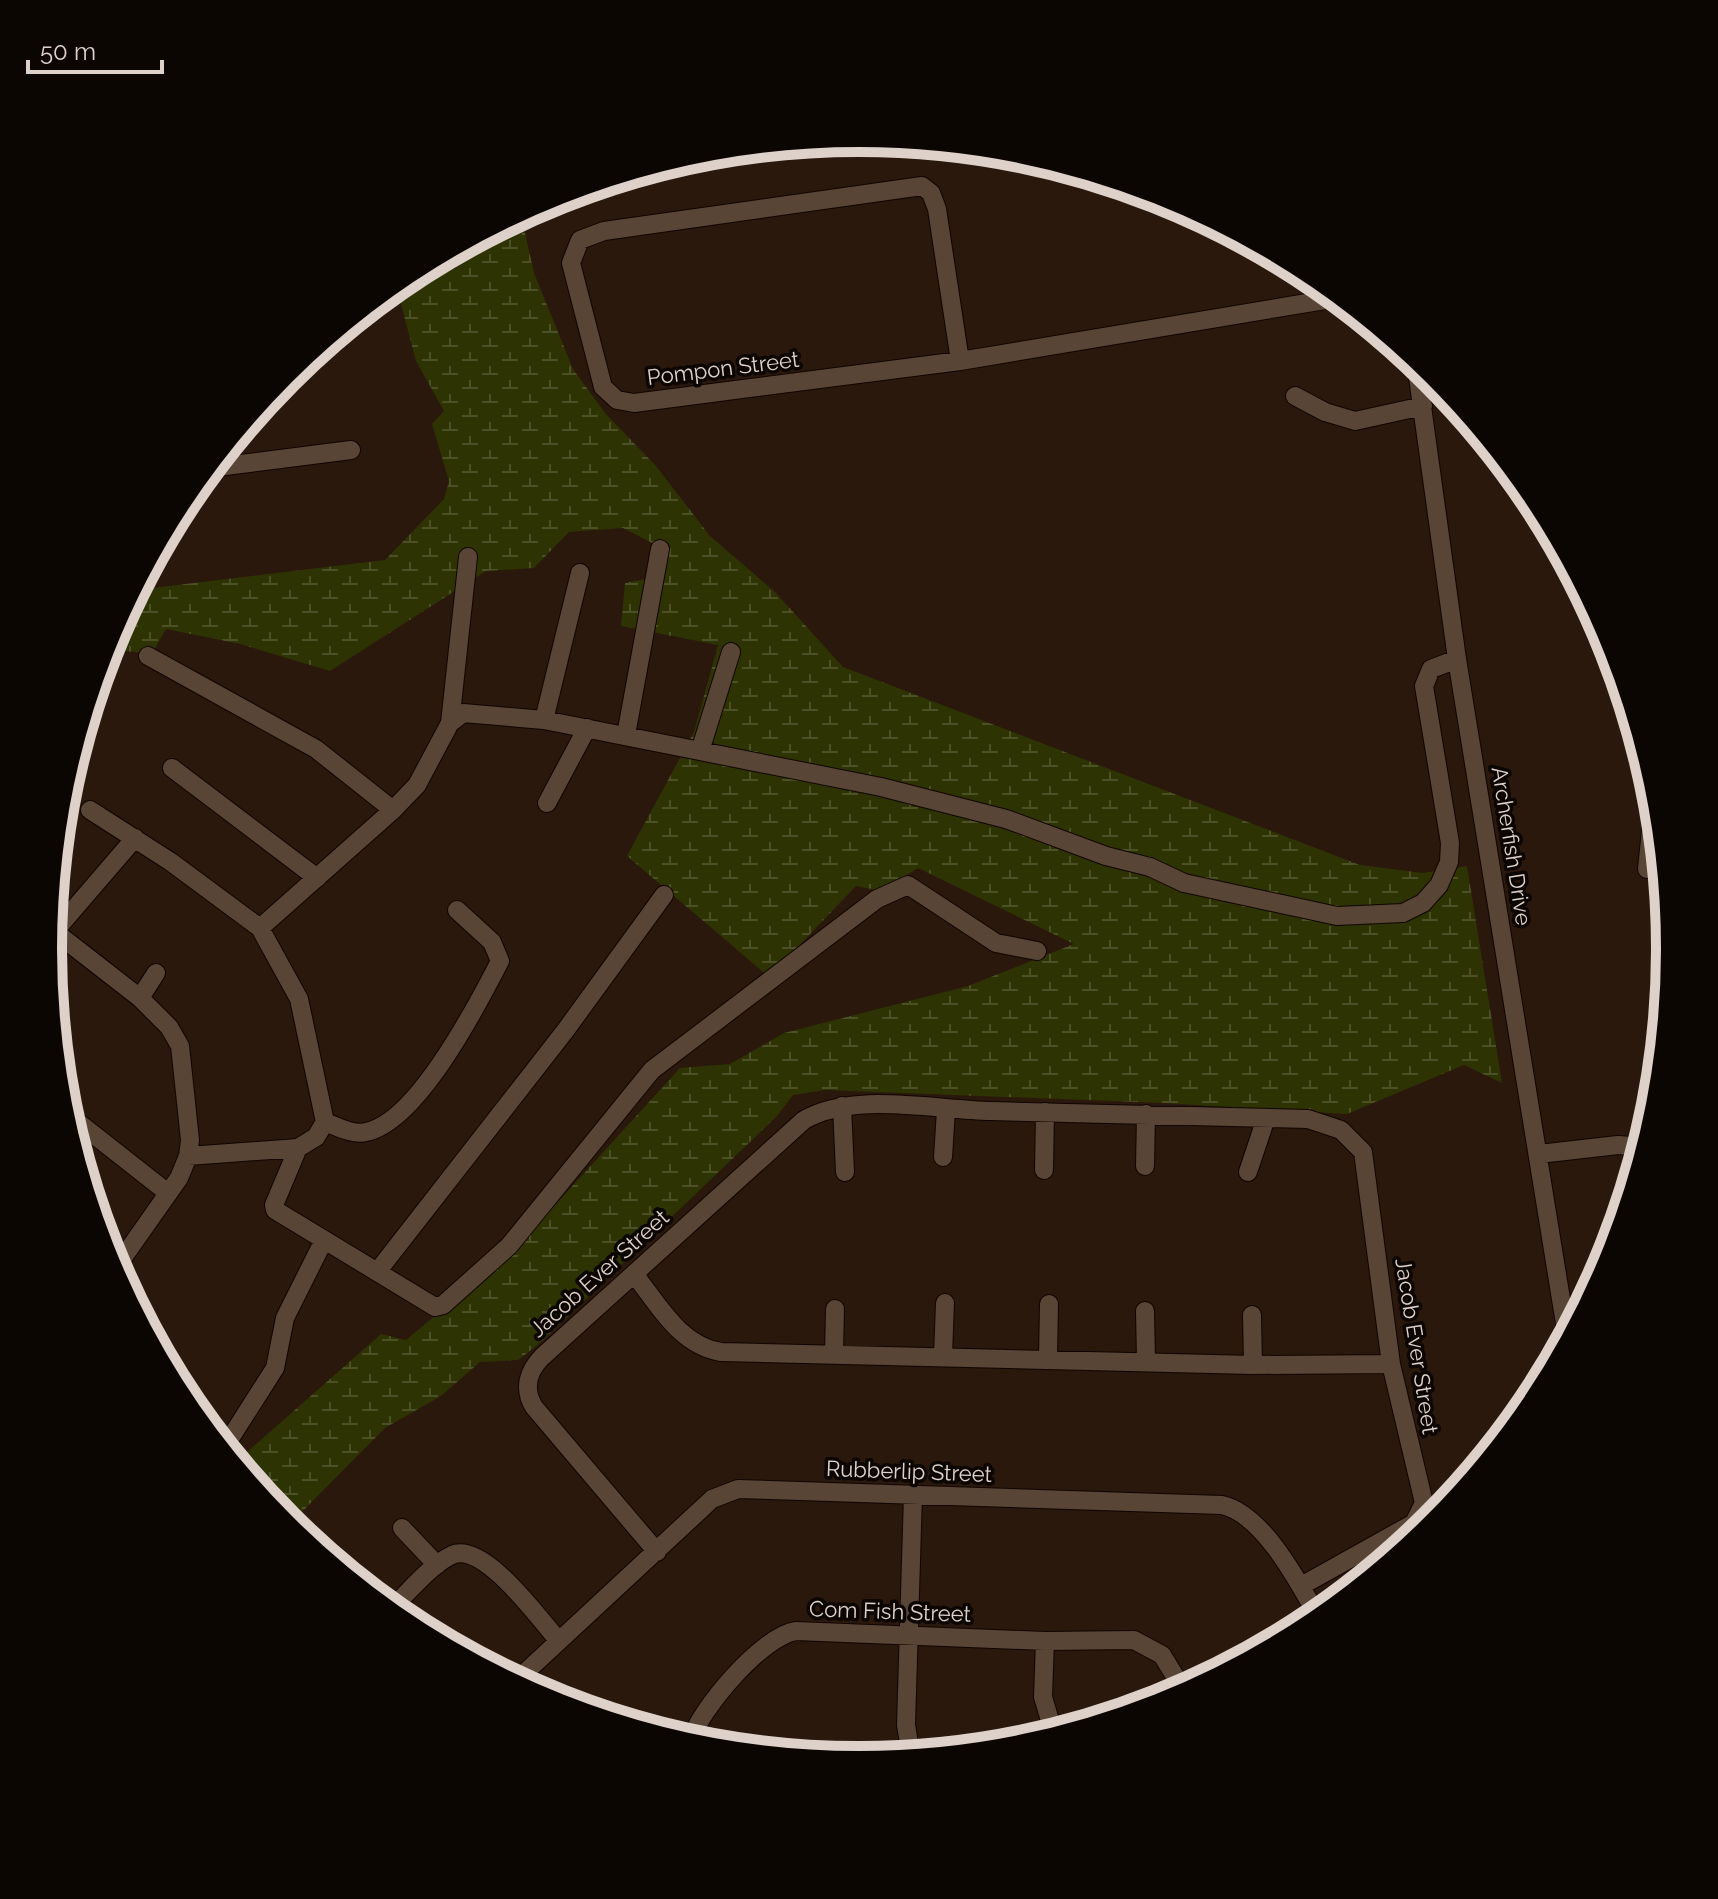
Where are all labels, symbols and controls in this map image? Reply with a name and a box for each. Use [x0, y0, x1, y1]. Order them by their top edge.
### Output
scale bar [28, 24, 162, 74]
text: 50 m [40, 37, 96, 66]
street label: Pompon Street [646, 346, 801, 390]
street label: Archerfish Drive [1487, 765, 1537, 927]
street label: Jacob Ever Street [524, 1203, 674, 1342]
street label: Jacob Ever Street [1390, 1256, 1444, 1436]
street label: Rubberlip Street [826, 1455, 993, 1487]
street label: Com Fish Street [809, 1595, 972, 1627]

